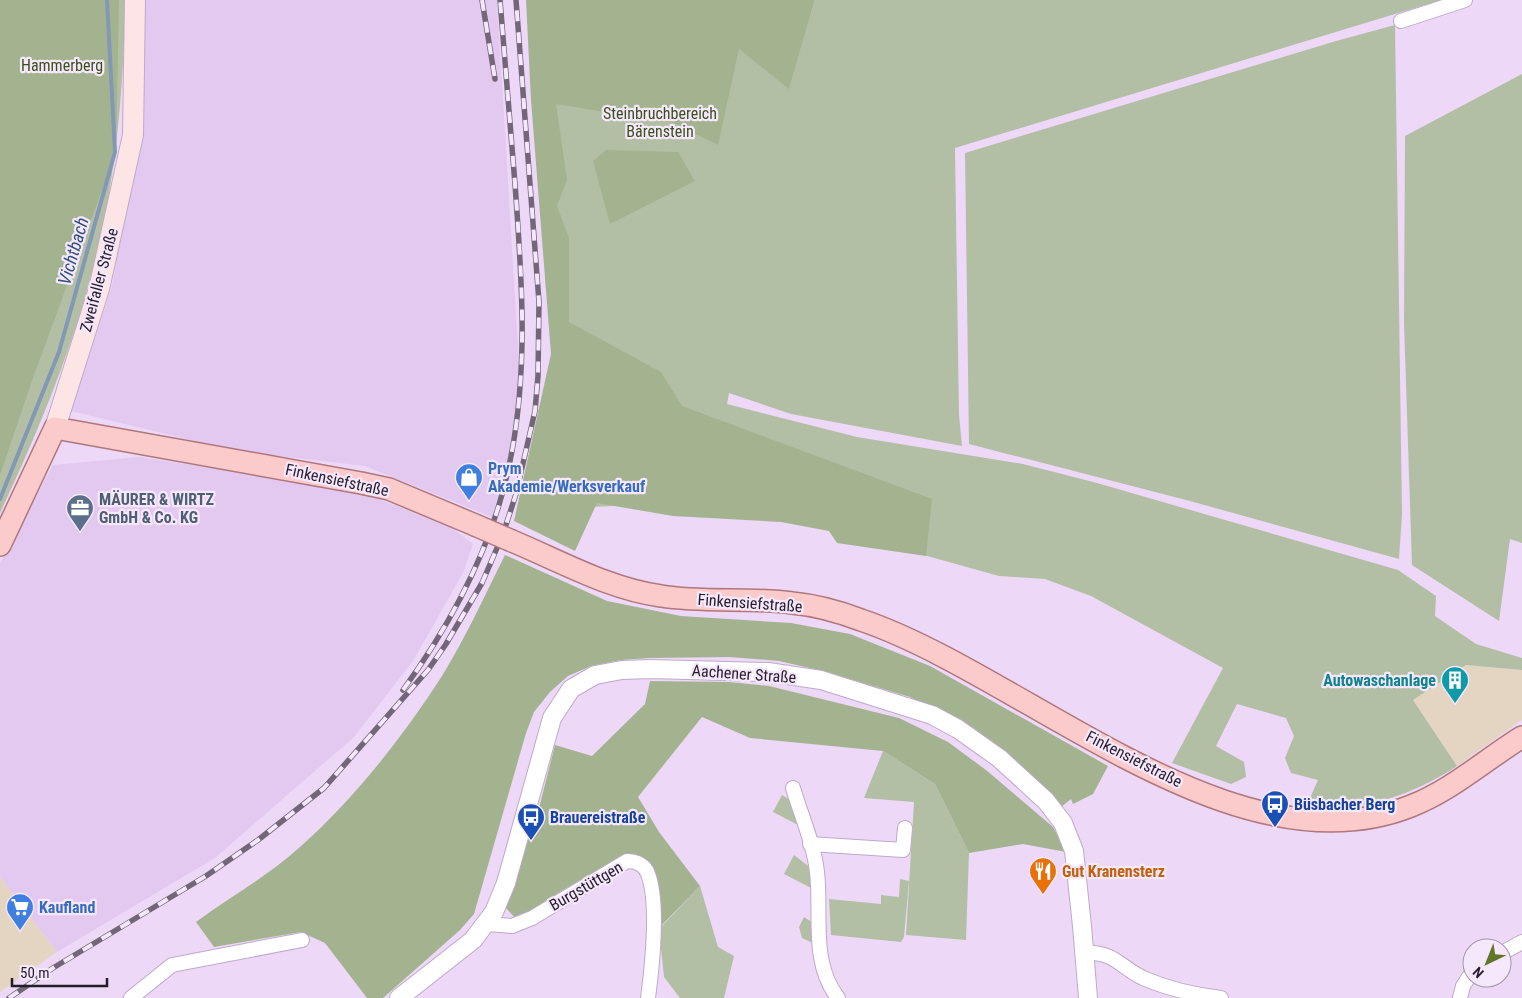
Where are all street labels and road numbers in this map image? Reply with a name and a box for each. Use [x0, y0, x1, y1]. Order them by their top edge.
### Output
street label: Zweifaller Straße [76, 226, 122, 334]
street label: Finkensiefstraße [284, 460, 390, 500]
street label: Finkensiefstraße [697, 590, 803, 616]
street label: Aachener Straße [691, 661, 797, 687]
street label: Finkensiefstraße [1083, 727, 1185, 791]
street label: Burgstüttgen [546, 857, 626, 915]

